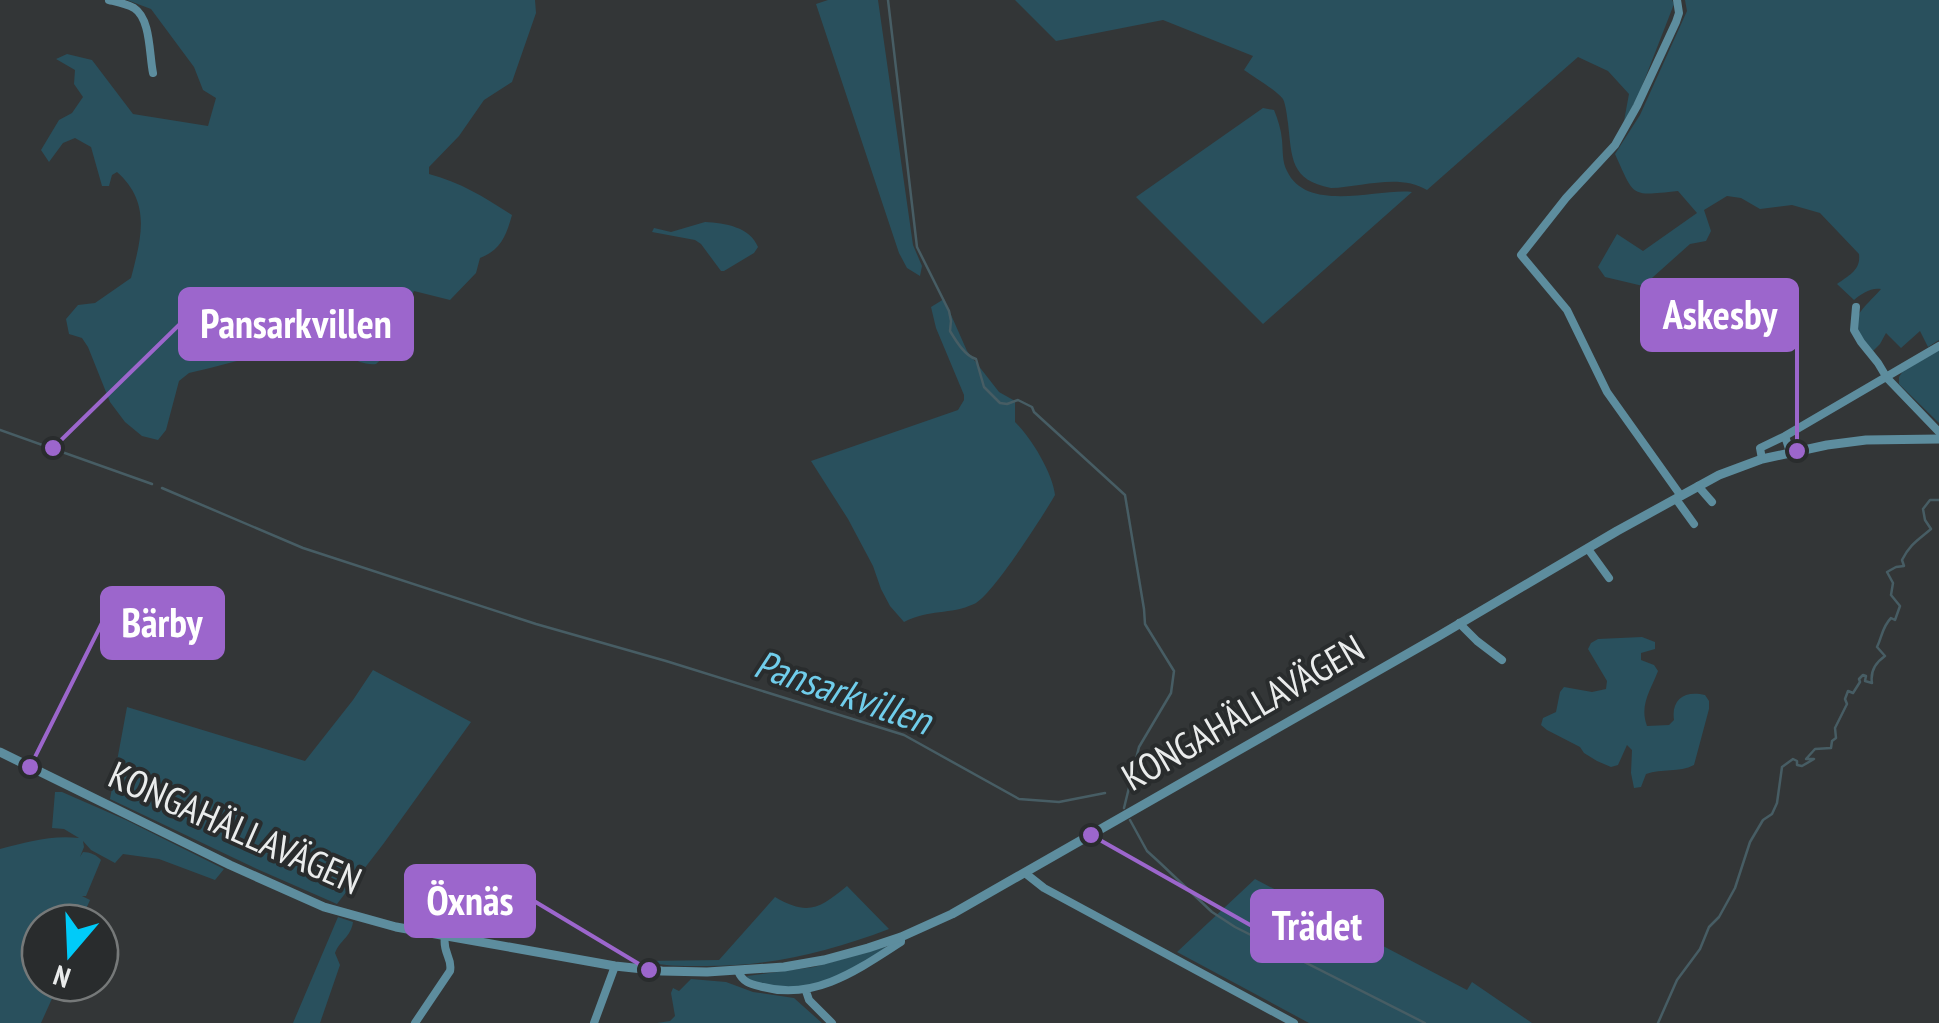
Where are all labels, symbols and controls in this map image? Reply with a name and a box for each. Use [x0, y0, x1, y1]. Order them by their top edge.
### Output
callout: Askesby [1642, 280, 1797, 350]
text: Askesby [1662, 288, 1778, 340]
callout: Pansarkvillen [180, 289, 412, 359]
text: Pansarkvillen [200, 297, 392, 349]
callout: Bärby [102, 588, 223, 658]
text: Bärby [121, 596, 204, 648]
street label: KONGAHÄLLAVÄGEN [1113, 623, 1372, 801]
water label: Pansarkvillen [748, 637, 941, 746]
street label: KONGAHÄLLAVÄGEN [102, 749, 369, 904]
callout: Öxnäs [406, 866, 534, 936]
text: Öxnäs [426, 874, 514, 926]
callout: Trädet [1252, 891, 1382, 961]
text: Trädet [1272, 899, 1363, 951]
north arrow [20, 903, 120, 1003]
text: N [49, 957, 75, 997]

